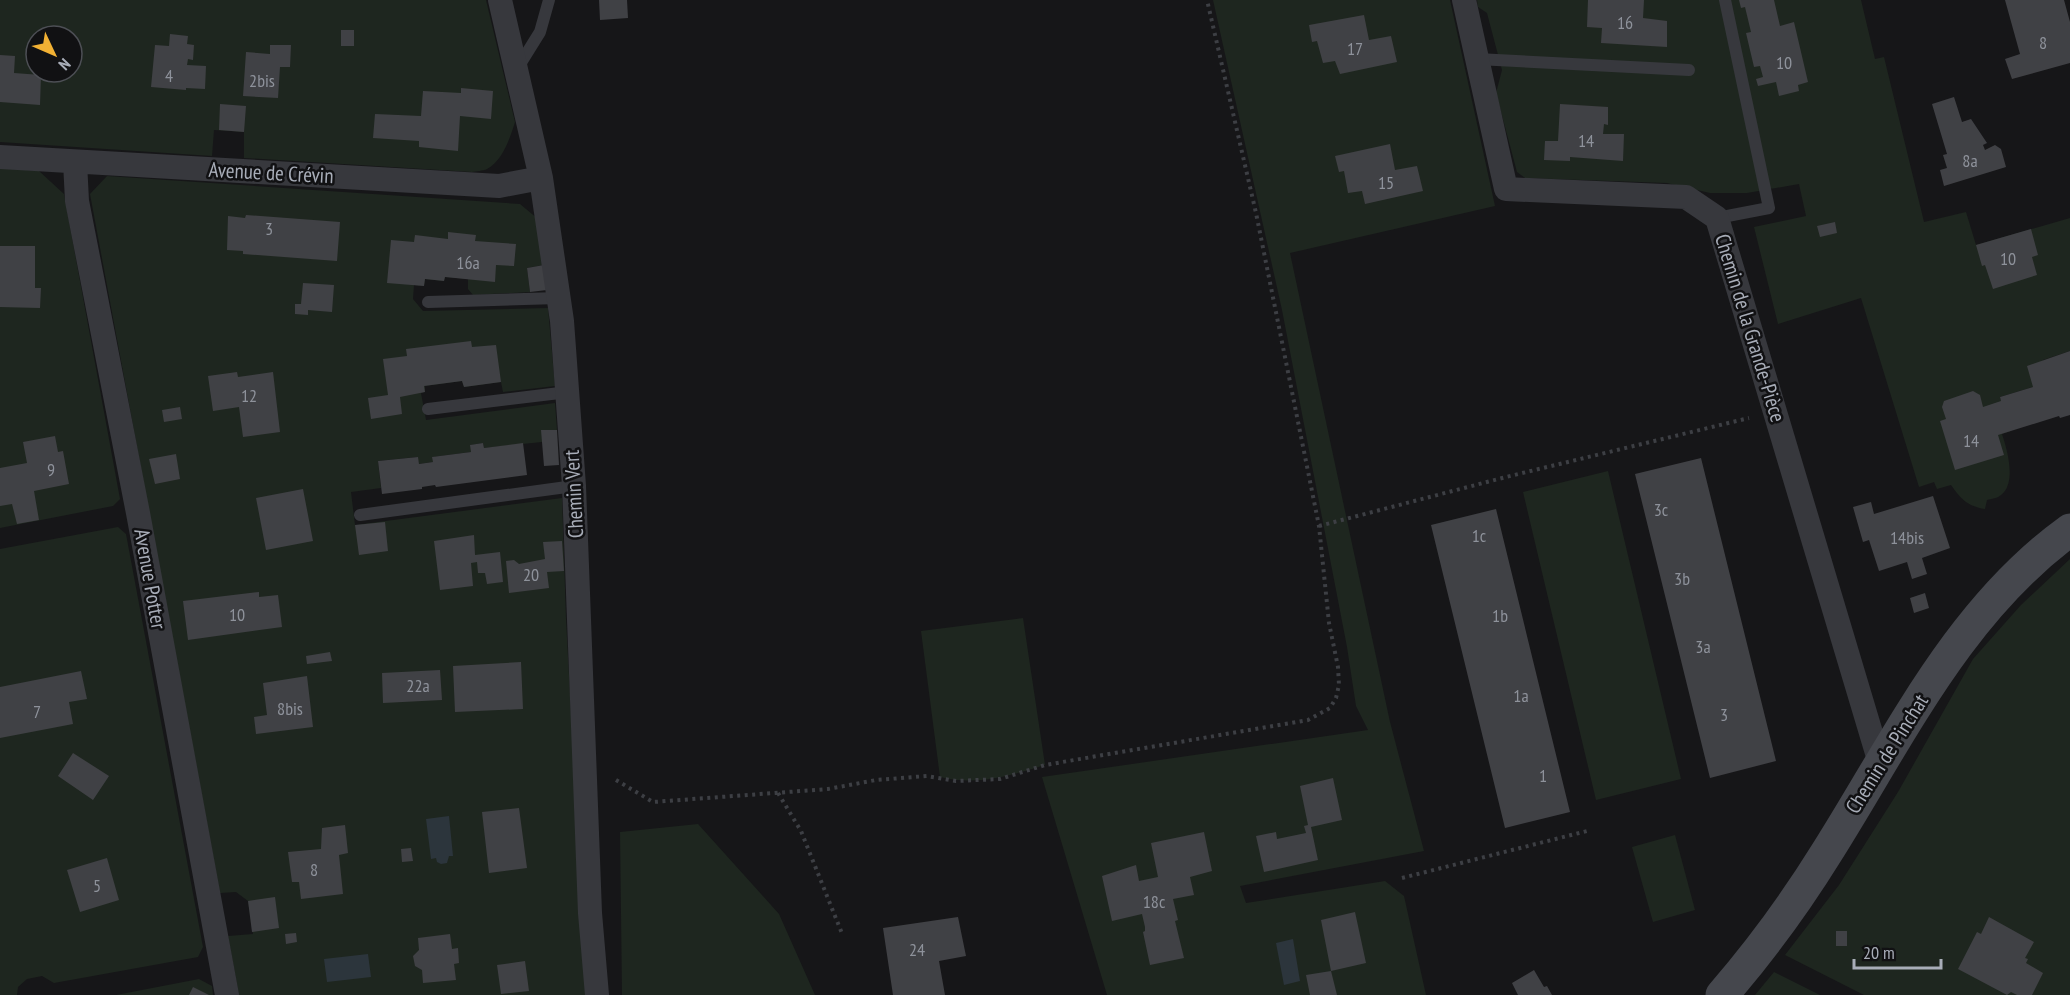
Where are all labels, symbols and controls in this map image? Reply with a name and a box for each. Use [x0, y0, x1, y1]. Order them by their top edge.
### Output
house number: 16 [1617, 11, 1633, 34]
north arrow [24, 24, 84, 84]
house number: 8 [2039, 31, 2047, 54]
house number: 17 [1347, 37, 1363, 60]
house number: 10 [1776, 51, 1792, 74]
text: N [55, 54, 75, 74]
house number: 4 [165, 64, 173, 87]
house number: 2bis [249, 69, 275, 92]
house number: 14 [1578, 129, 1594, 152]
house number: 8a [1962, 149, 1978, 172]
street label: Avenue de Crévin [208, 156, 334, 189]
house number: 15 [1378, 171, 1394, 194]
house number: 3 [265, 217, 273, 240]
street label: Chemin de la Grande-Pièce [1709, 231, 1792, 425]
house number: 10 [2000, 247, 2016, 270]
house number: 16a [456, 251, 480, 274]
house number: 12 [241, 384, 257, 407]
house number: 14 [1963, 429, 1979, 452]
street label: Chemin Vert [558, 449, 589, 539]
house number: 9 [47, 458, 55, 481]
house number: 3c [1654, 498, 1669, 521]
house number: 1c [1472, 524, 1487, 547]
house number: 14bis [1890, 526, 1924, 549]
street label: Avenue Potter [128, 527, 173, 631]
house number: 20 [523, 563, 539, 586]
house number: 3b [1674, 567, 1690, 590]
house number: 10 [229, 603, 245, 626]
house number: 1b [1492, 604, 1508, 627]
house number: 3a [1695, 635, 1711, 658]
house number: 22a [406, 674, 430, 697]
house number: 1a [1513, 684, 1529, 707]
street label: Chemin de Pinchat [1839, 689, 1934, 818]
house number: 8bis [277, 697, 303, 720]
house number: 7 [33, 700, 41, 723]
house number: 3 [1720, 703, 1728, 726]
house number: 1 [1539, 764, 1547, 787]
house number: 8 [310, 858, 318, 881]
house number: 5 [93, 874, 101, 897]
house number: 18c [1143, 890, 1166, 913]
scale bar [1854, 932, 1941, 970]
house number: 24 [909, 938, 925, 961]
text: 20 m [1863, 941, 1895, 964]

